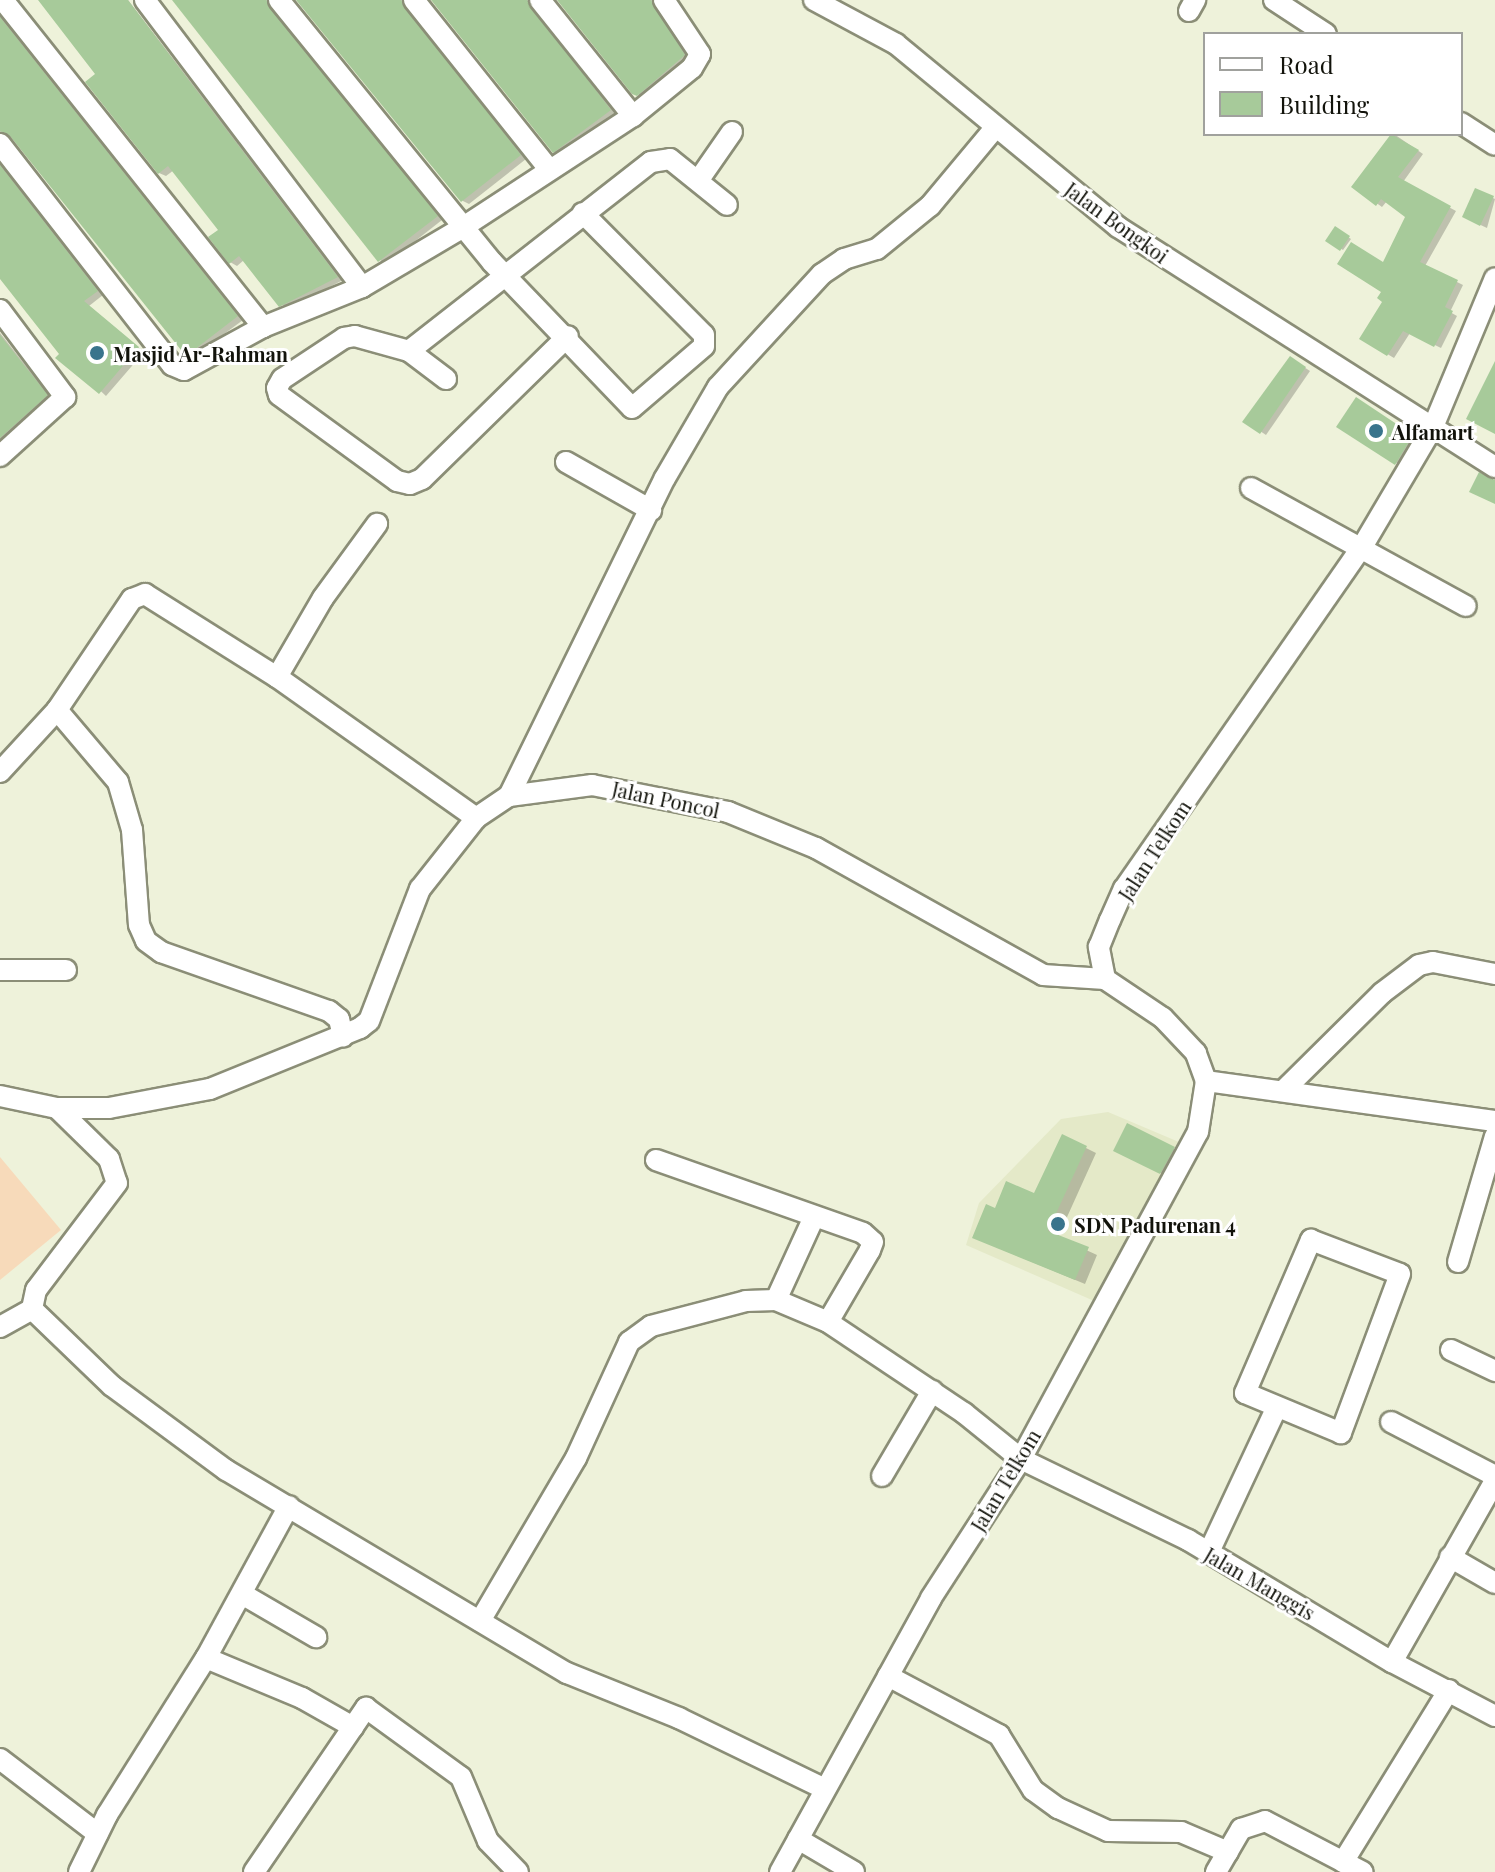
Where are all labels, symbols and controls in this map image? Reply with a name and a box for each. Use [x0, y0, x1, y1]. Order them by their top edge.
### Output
legend [1203, 32, 1463, 136]
text: Road [1279, 48, 1334, 80]
text: Building [1279, 88, 1369, 120]
street label: Jalan Bongkoi [1061, 177, 1173, 267]
place label: Masjid Ar-Rahman [113, 341, 289, 365]
marker: Masjid Ar-Rahman [88, 344, 106, 362]
place label: Alfamart [1392, 419, 1474, 443]
marker: Alfamart [1367, 422, 1385, 440]
street label: Jalan Poncol [610, 776, 722, 822]
street label: Jalan Telkom [1113, 795, 1195, 905]
place label: SDN Padurenan 4 [1074, 1212, 1236, 1236]
marker: SDN Padurenan 4 [1049, 1215, 1067, 1233]
street label: Jalan Telkom [965, 1424, 1045, 1536]
street label: Jalan Manggis [1200, 1542, 1320, 1624]

